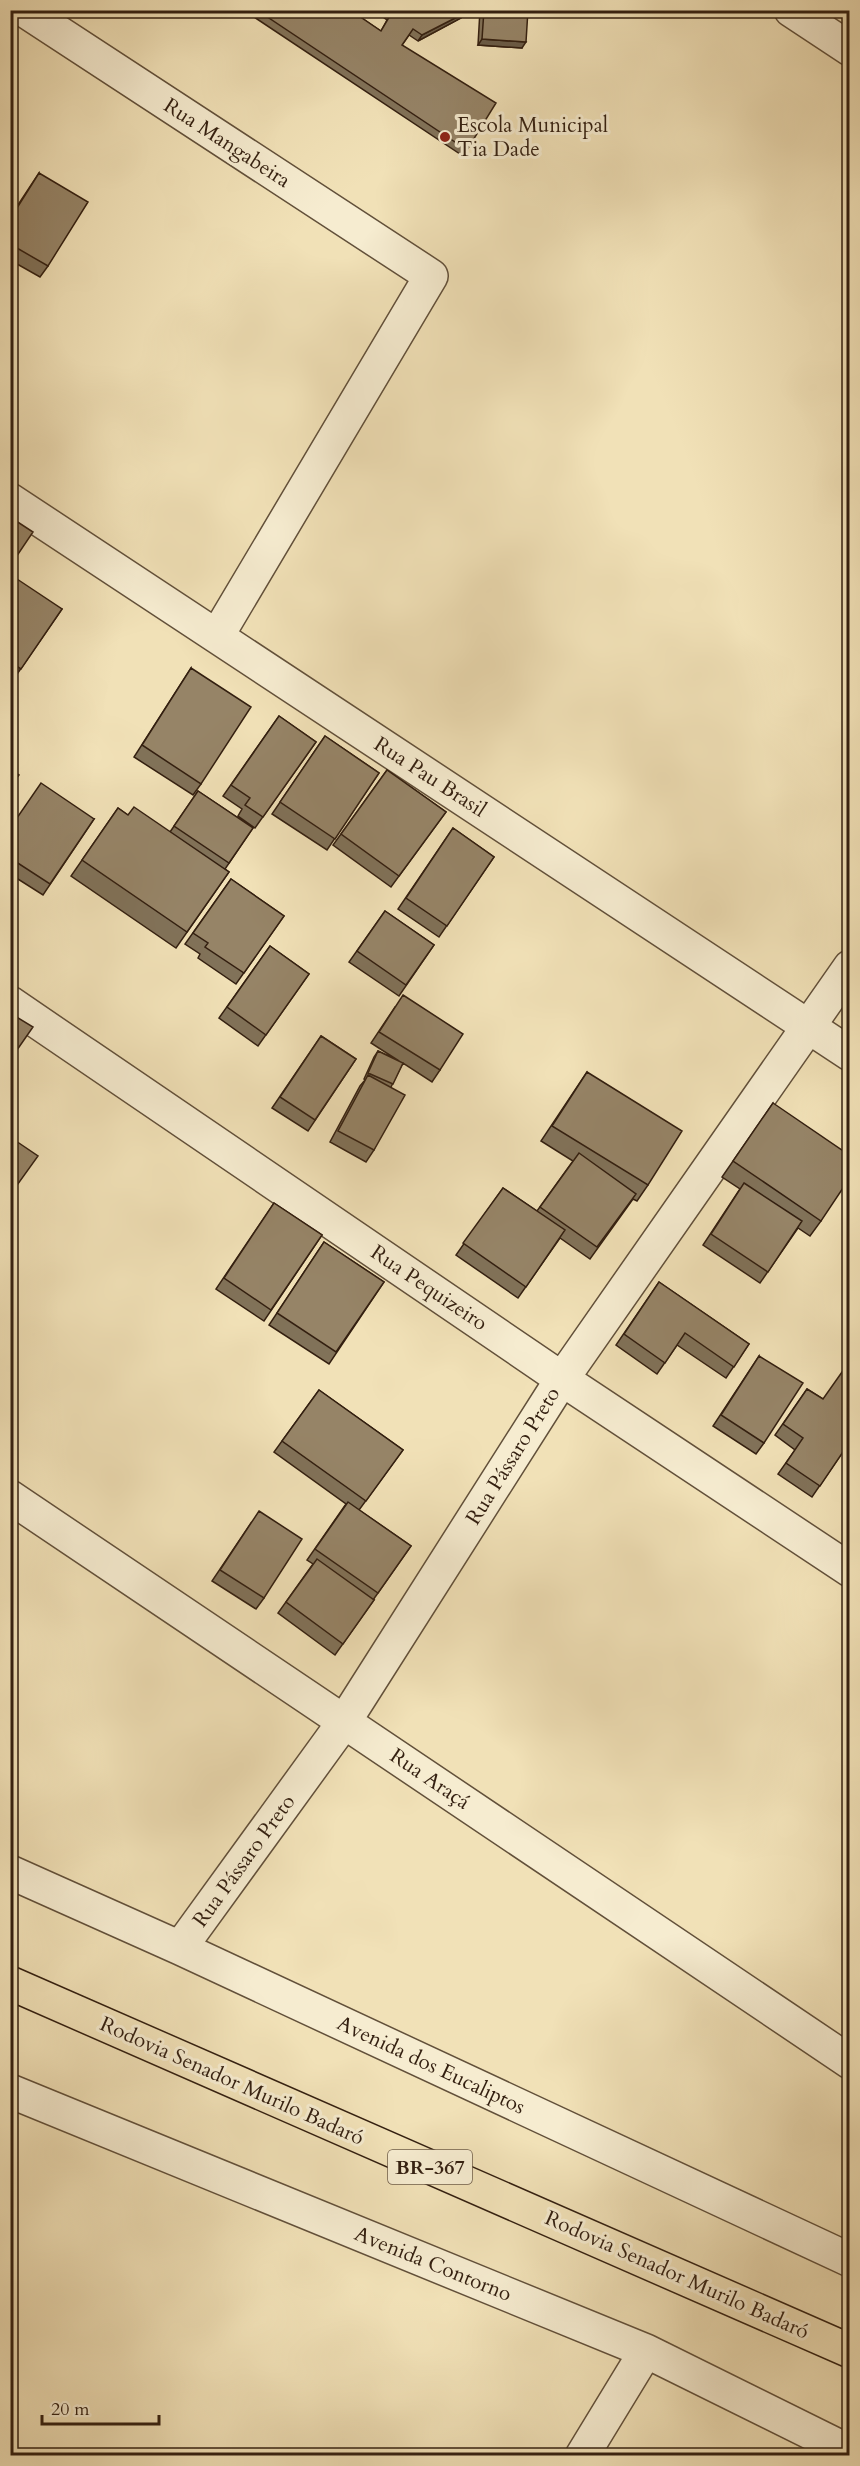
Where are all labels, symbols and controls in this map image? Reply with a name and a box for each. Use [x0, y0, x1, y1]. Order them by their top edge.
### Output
street label: Rua Mangabeira [158, 91, 296, 195]
place label: Escola Municipal Tia Dade [457, 111, 608, 164]
marker: Escola Municipal Tia Dade [438, 130, 452, 144]
street label: Rua Pau Brasil [368, 730, 492, 824]
street label: Rua Pequizeiro [365, 1238, 493, 1338]
street label: Rua Pássaro Preto [459, 1381, 567, 1531]
street label: Rua Araçá [384, 1742, 476, 1816]
street label: Rua Pássaro Preto [186, 1789, 302, 1933]
street label: Avenida dos Eucaliptos [332, 2009, 530, 2121]
street label: Rodovia Senador Murilo Badaró [95, 2010, 369, 2152]
road number: BR-367 [388, 2150, 472, 2184]
street label: Rodovia Senador Murilo Badaró [540, 2204, 814, 2346]
street label: Avenida Contorno [350, 2219, 516, 2309]
scale bar [42, 2388, 159, 2426]
text: 20 m [51, 2397, 90, 2422]

